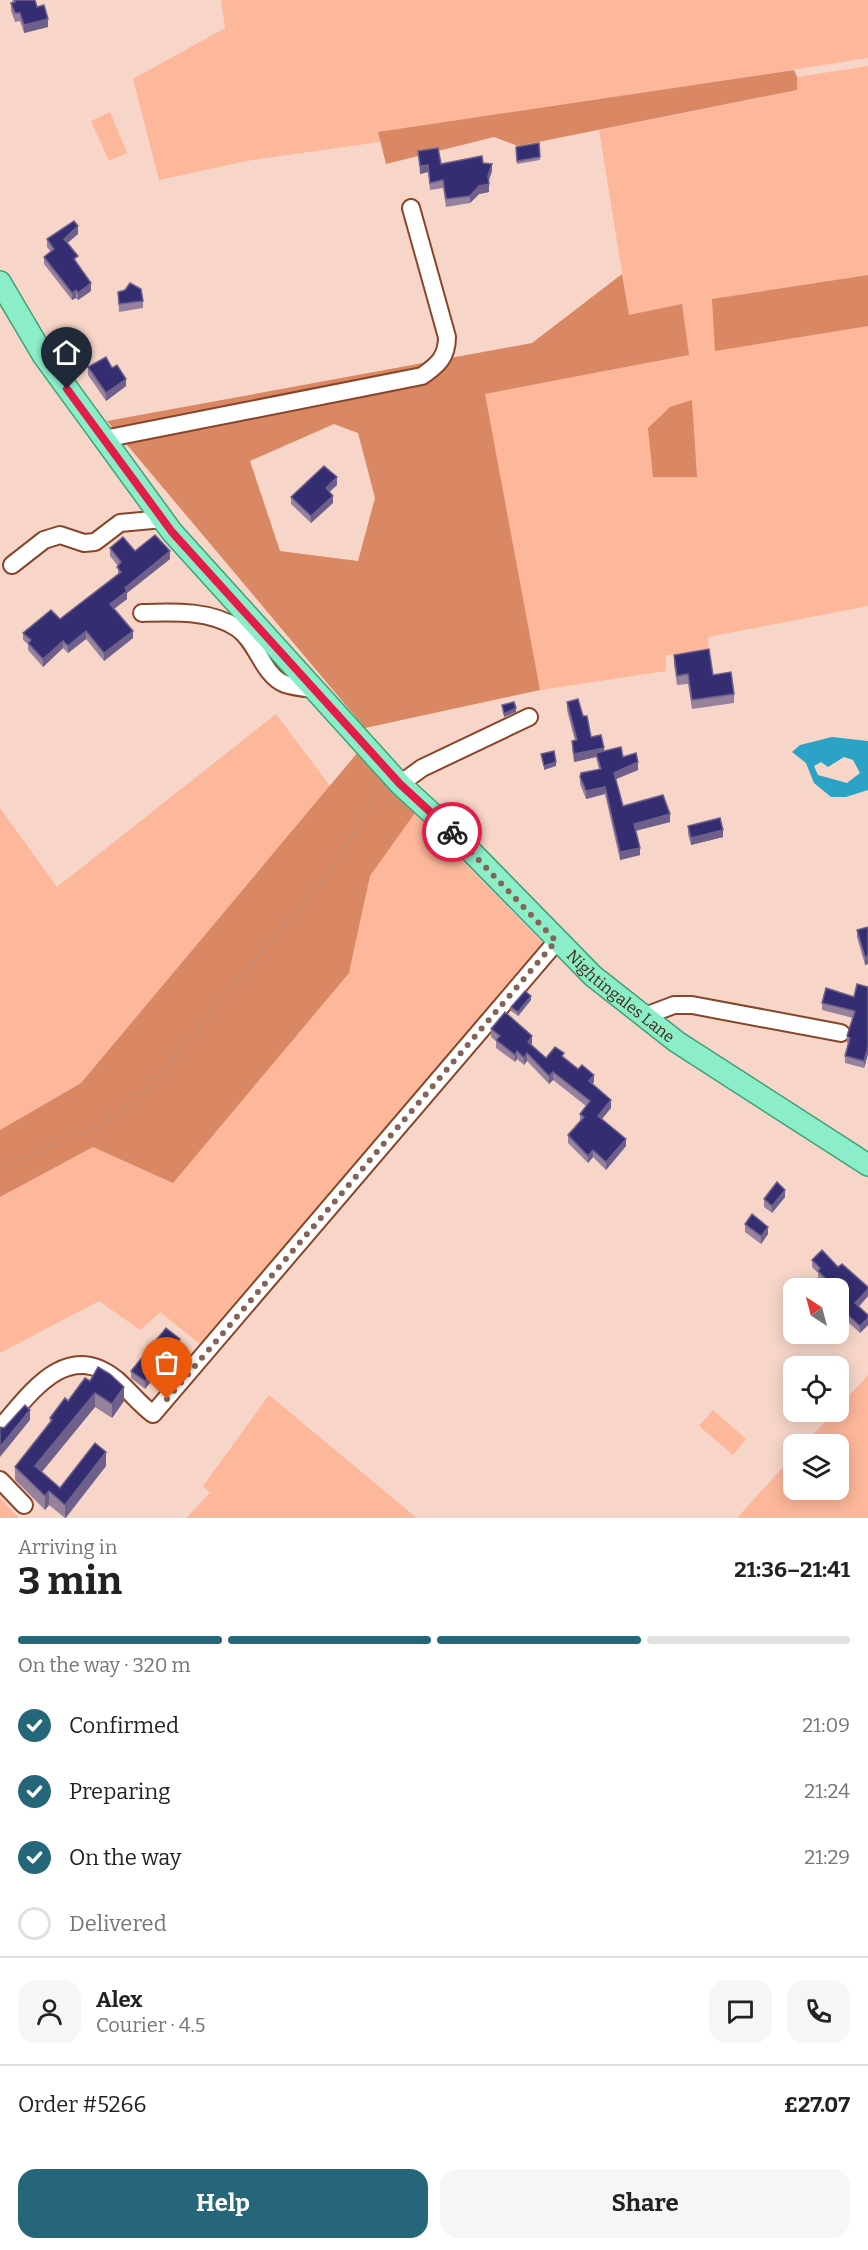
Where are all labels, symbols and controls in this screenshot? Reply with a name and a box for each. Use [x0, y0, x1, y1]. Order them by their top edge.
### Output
pin [41, 327, 92, 389]
icon: home [50, 336, 83, 369]
courier [422, 802, 482, 862]
icon: bike [436, 816, 469, 849]
street label: Nightingales Lane [563, 946, 678, 1047]
north arrow [783, 1278, 849, 1344]
map controls [783, 1278, 849, 1500]
pin [141, 1337, 192, 1399]
icon: bag [150, 1346, 183, 1379]
button: locate [783, 1356, 849, 1422]
button: layers [783, 1434, 849, 1500]
text: Arriving in [18, 1535, 117, 1559]
text: 21:36–21:41 [734, 1556, 850, 1583]
text: 3 min [18, 1558, 122, 1604]
text: On the way · 320 m [18, 1653, 191, 1677]
icon: check [18, 1709, 51, 1742]
text: Confirmed [69, 1712, 179, 1739]
text: 21:09 [802, 1713, 850, 1737]
icon: check [18, 1775, 51, 1808]
text: Preparing [69, 1778, 171, 1805]
text: 21:24 [804, 1779, 850, 1803]
icon: check [18, 1841, 51, 1874]
text: On the way [69, 1844, 181, 1871]
text: 21:29 [804, 1845, 850, 1869]
text: Delivered [69, 1910, 167, 1937]
button: person [18, 1980, 81, 2043]
button: chat [709, 1980, 772, 2043]
button: phone [787, 1980, 850, 2043]
text: Alex [96, 1986, 142, 2013]
text: Courier · 4.5 [96, 2013, 205, 2037]
text: Order #5266 [18, 2091, 146, 2118]
text: £27.07 [784, 2091, 850, 2118]
button: Help [18, 2169, 428, 2238]
button: Share [440, 2169, 850, 2238]

